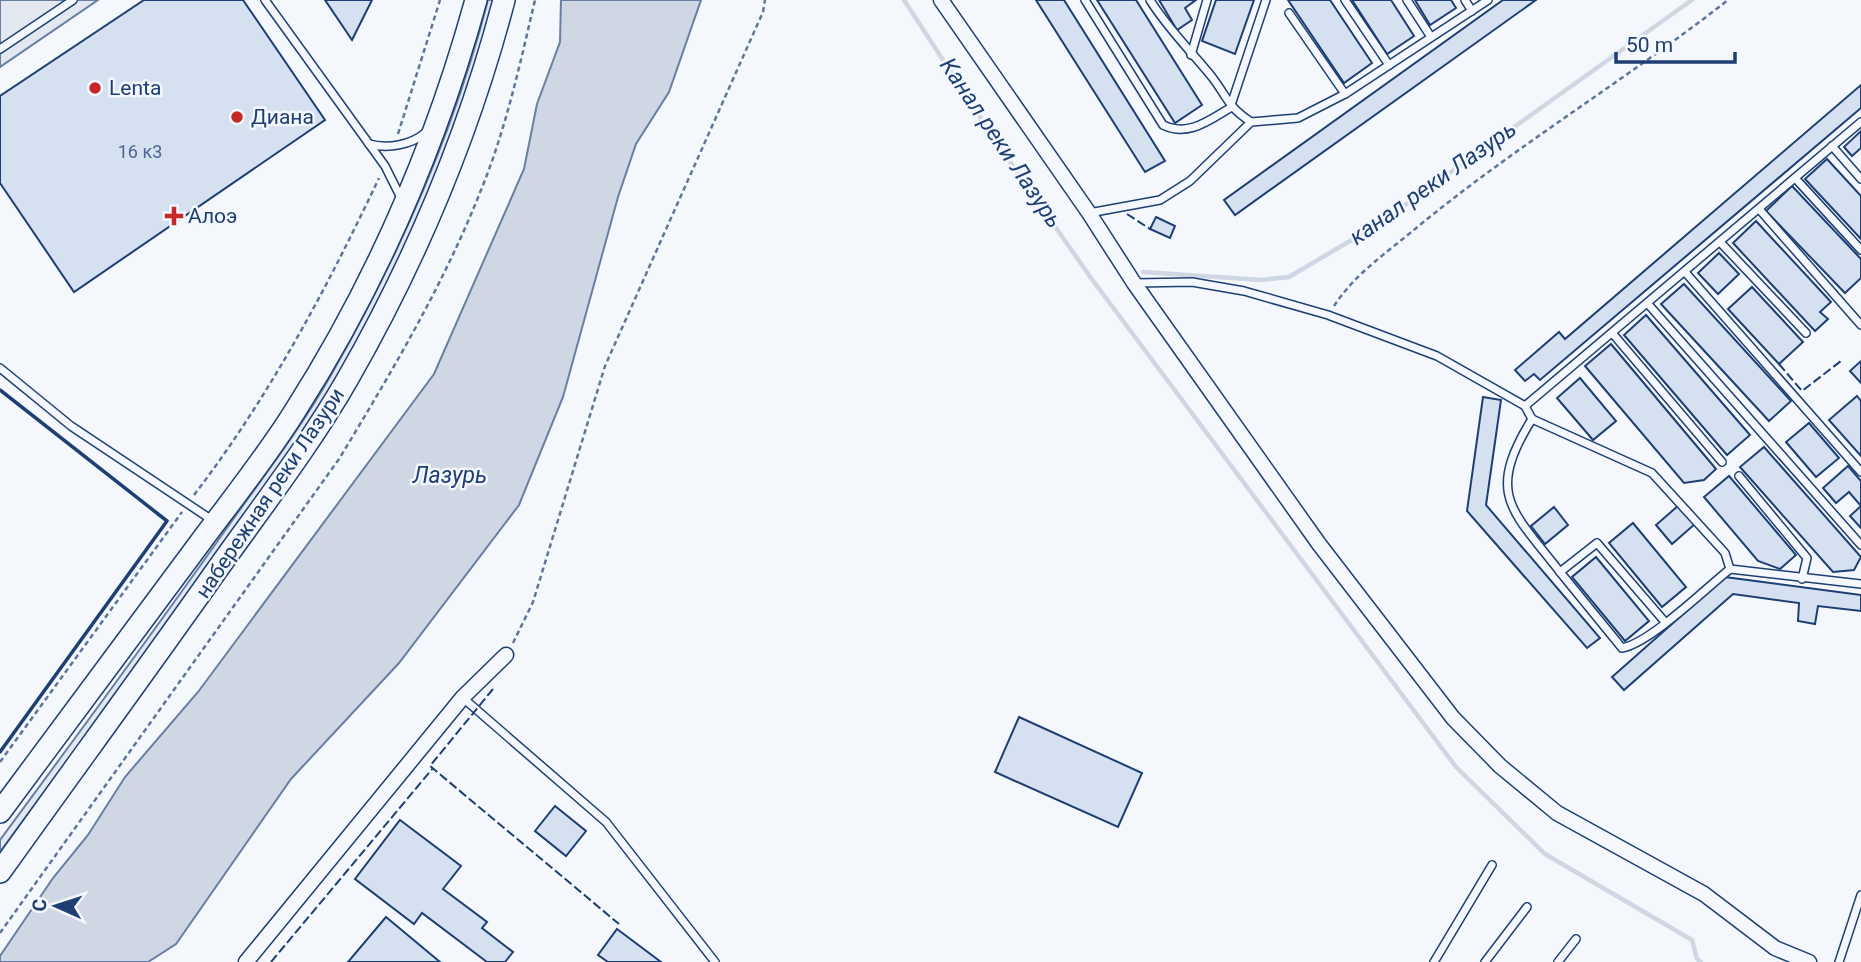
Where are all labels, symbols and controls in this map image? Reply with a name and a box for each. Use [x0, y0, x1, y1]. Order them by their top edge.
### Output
scale bar [1616, 21, 1735, 65]
text: 50 m [1626, 33, 1673, 57]
water label: Канал реки Лазурь [934, 53, 1068, 233]
place label: Lenta [109, 76, 161, 100]
marker: Lenta [87, 80, 103, 96]
place label: Диана [251, 105, 314, 129]
marker: Диана [229, 109, 245, 125]
water label: канал реки Лазурь [1344, 115, 1522, 251]
house number: 16 к3 [118, 141, 162, 162]
place label: Алоэ [188, 204, 237, 228]
marker: Алоэ [166, 208, 182, 224]
street label: набережная реки Лазури [191, 383, 349, 603]
water label: Лазурь [412, 462, 487, 489]
north arrow [21, 871, 91, 941]
text: С [28, 898, 51, 912]

